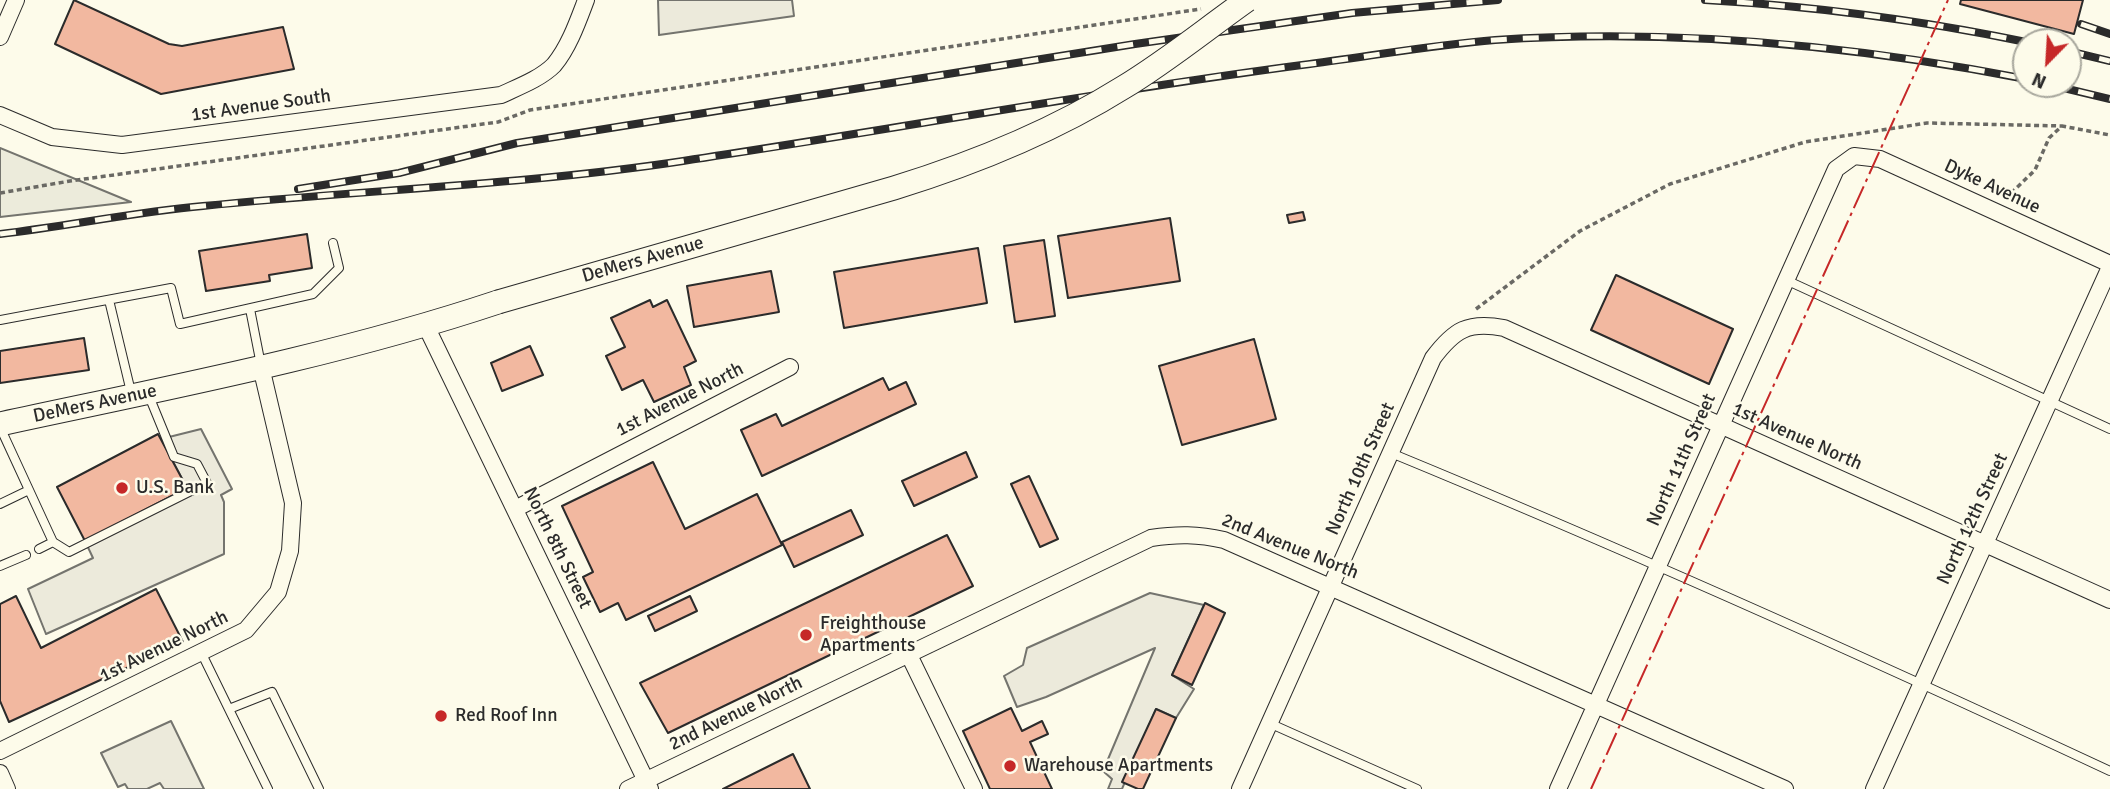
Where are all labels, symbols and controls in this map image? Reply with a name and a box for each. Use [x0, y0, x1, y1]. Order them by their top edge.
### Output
north arrow [2012, 28, 2082, 98]
text: N [2028, 67, 2050, 94]
street label: 1st Avenue South [190, 85, 332, 127]
street label: Dyke Avenue [1940, 155, 2044, 219]
street label: DeMers Avenue [579, 232, 707, 288]
street label: 1st Avenue North [612, 358, 748, 442]
street label: DeMers Avenue [31, 380, 159, 428]
street label: North 11th Street [1643, 390, 1721, 530]
street label: 1st Avenue North [1728, 398, 1866, 476]
street label: North 10th Street [1322, 399, 1400, 539]
street label: North 12th Street [1933, 450, 2013, 588]
place label: U.S. Bank [136, 477, 214, 499]
marker: U.S. Bank [114, 480, 130, 496]
street label: North 8th Street [518, 484, 596, 612]
street label: 2nd Avenue North [1218, 509, 1362, 585]
street label: 1st Avenue North [96, 606, 232, 688]
place label: Freighthouse Apartments [820, 613, 926, 657]
marker: Freighthouse Apartments [798, 627, 814, 643]
street label: 2nd Avenue North [666, 672, 806, 756]
place label: Red Roof Inn [455, 705, 558, 727]
marker: Red Roof Inn [433, 708, 449, 724]
place label: Warehouse Apartments [1024, 755, 1213, 777]
marker: Warehouse Apartments [1002, 758, 1018, 774]

